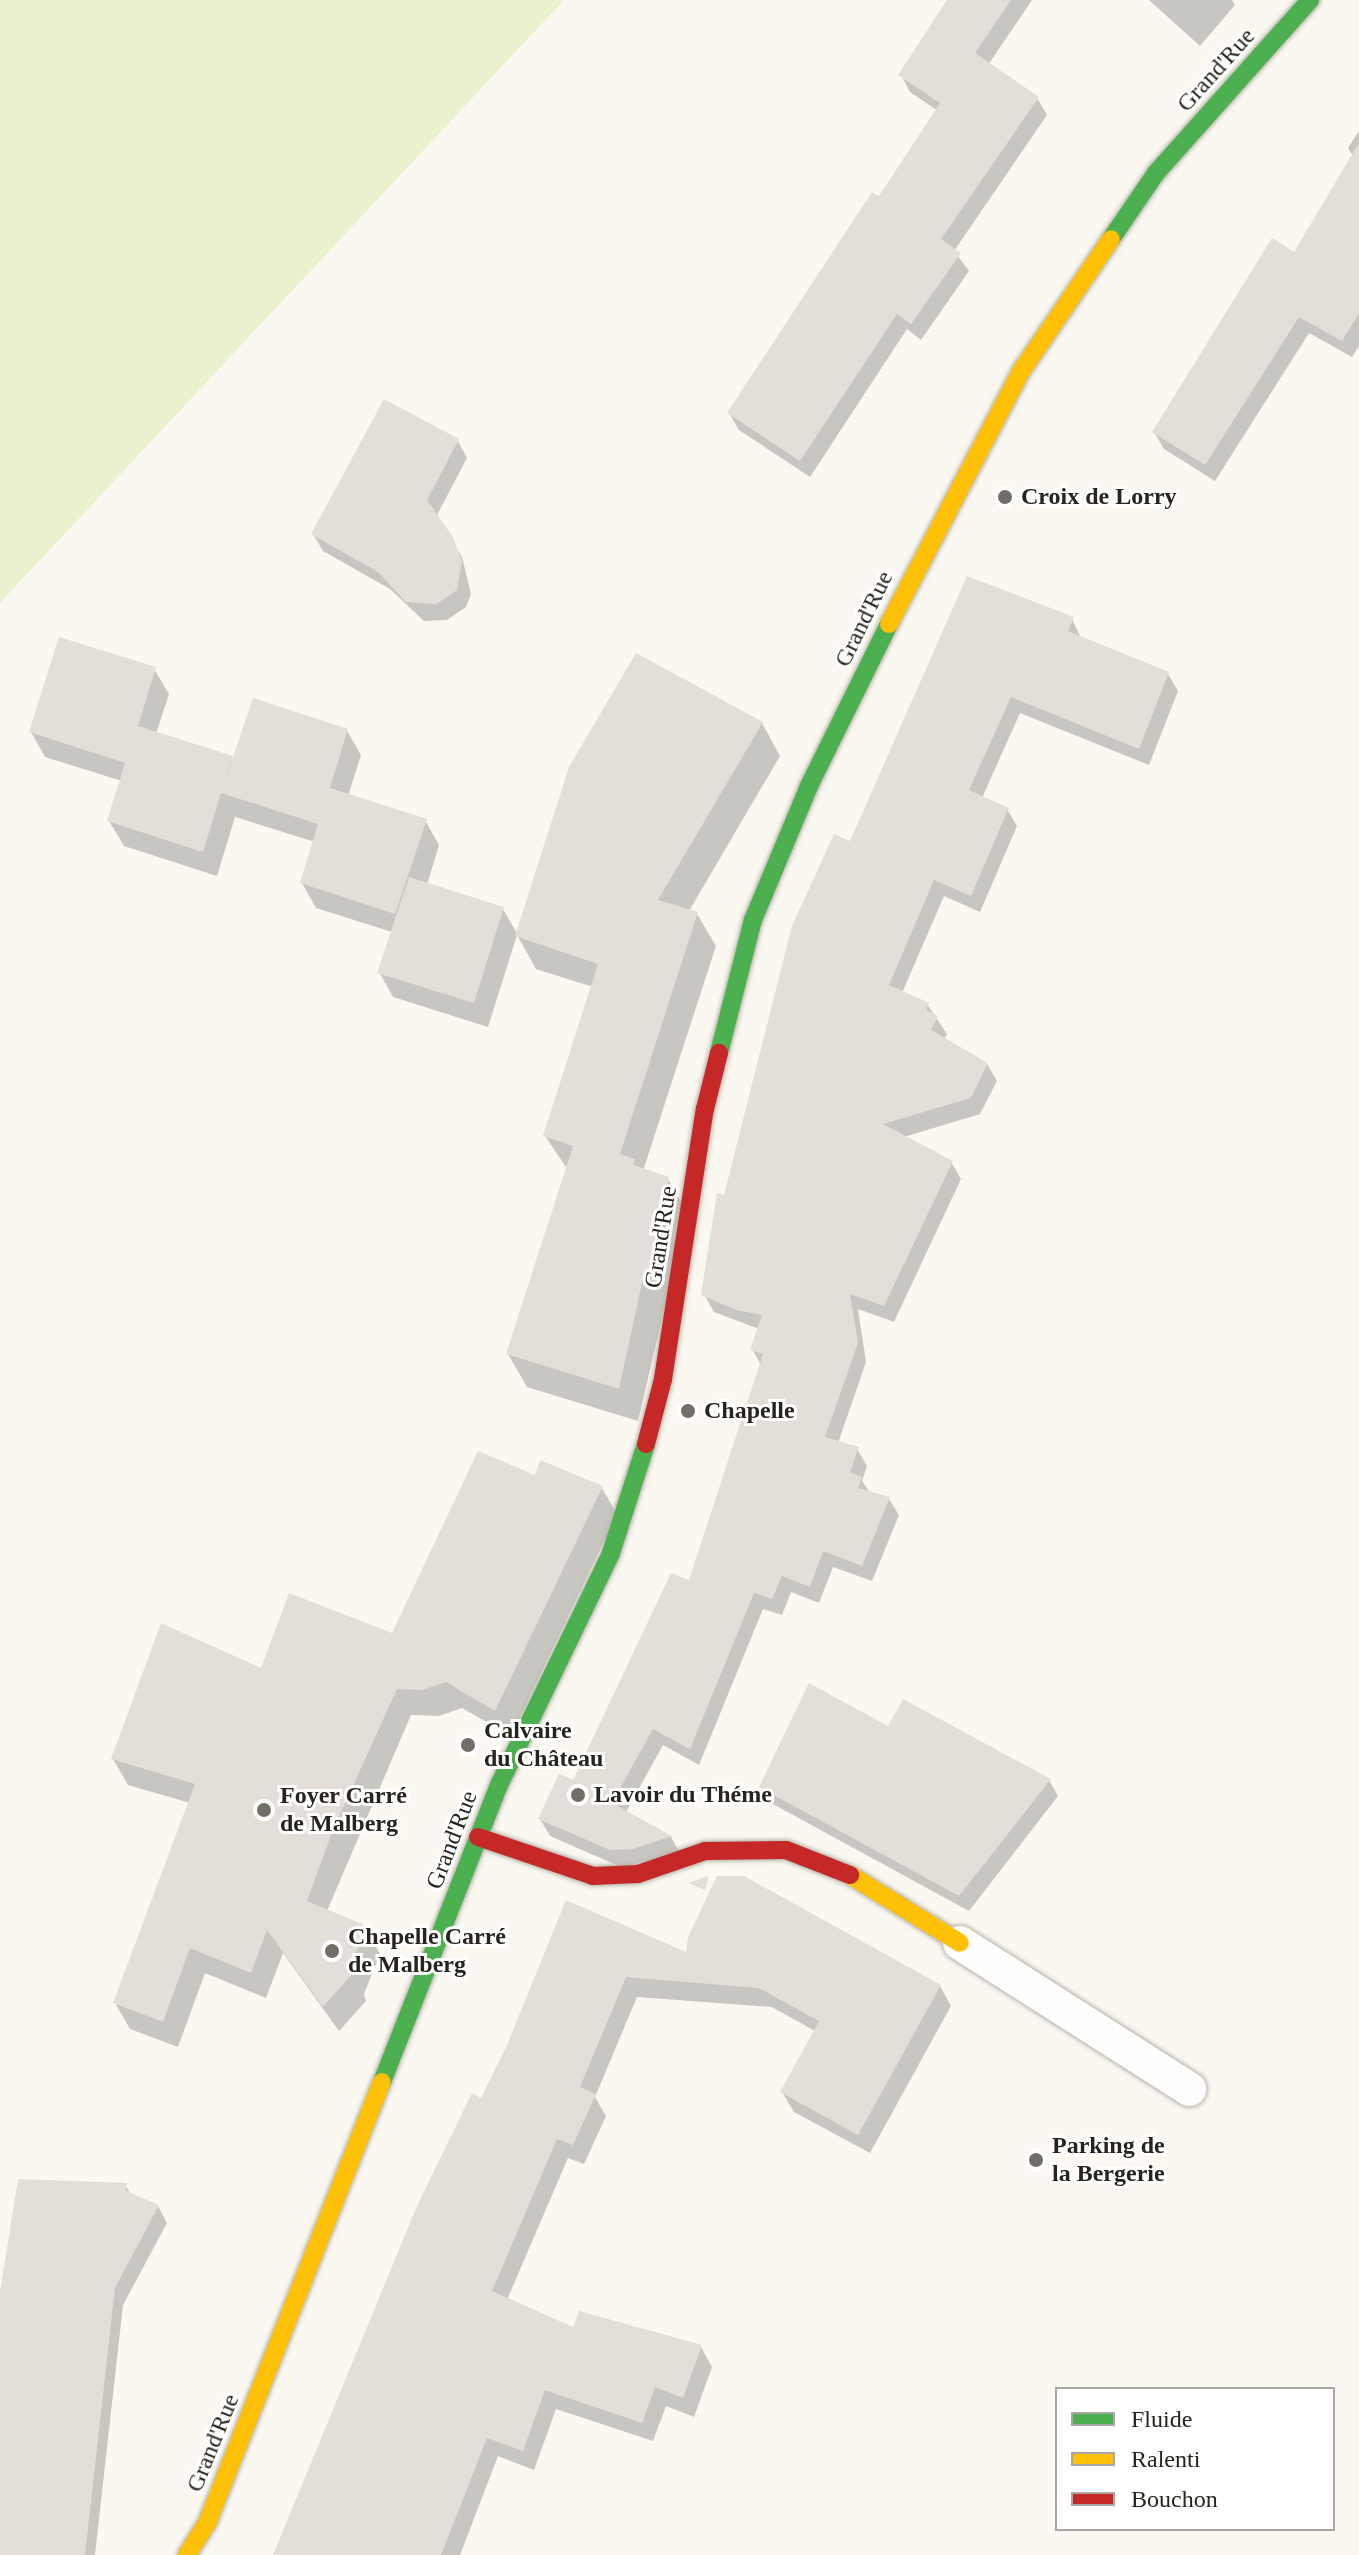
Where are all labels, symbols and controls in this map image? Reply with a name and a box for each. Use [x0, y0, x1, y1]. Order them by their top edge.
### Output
street label: Grand'Rue [1171, 22, 1261, 118]
place label: Croix de Lorry [1021, 483, 1177, 511]
marker: Croix de Lorry [996, 488, 1014, 506]
street label: Grand'Rue [828, 566, 900, 672]
street label: Grand'Rue [639, 1184, 683, 1290]
place label: Chapelle [704, 1397, 795, 1425]
marker: Chapelle [679, 1402, 697, 1420]
place label: Calvaire du Château [484, 1717, 603, 1773]
marker: Calvaire du Château [459, 1736, 477, 1754]
place label: Lavoir du Théme [594, 1781, 773, 1809]
place label: Foyer Carré de Malberg [280, 1782, 407, 1838]
marker: Lavoir du Théme [569, 1786, 587, 1804]
street label: Grand'Rue [420, 1787, 484, 1893]
marker: Foyer Carré de Malberg [255, 1801, 273, 1819]
place label: Chapelle Carré de Malberg [348, 1923, 506, 1979]
marker: Chapelle Carré de Malberg [323, 1942, 341, 1960]
place label: Parking de la Bergerie [1052, 2132, 1165, 2188]
marker: Parking de la Bergerie [1027, 2151, 1045, 2169]
legend [1055, 2387, 1335, 2531]
street label: Grand'Rue [180, 2390, 246, 2496]
text: Fluide [1131, 2406, 1192, 2432]
text: Ralenti [1131, 2446, 1200, 2472]
text: Bouchon [1131, 2486, 1218, 2512]

